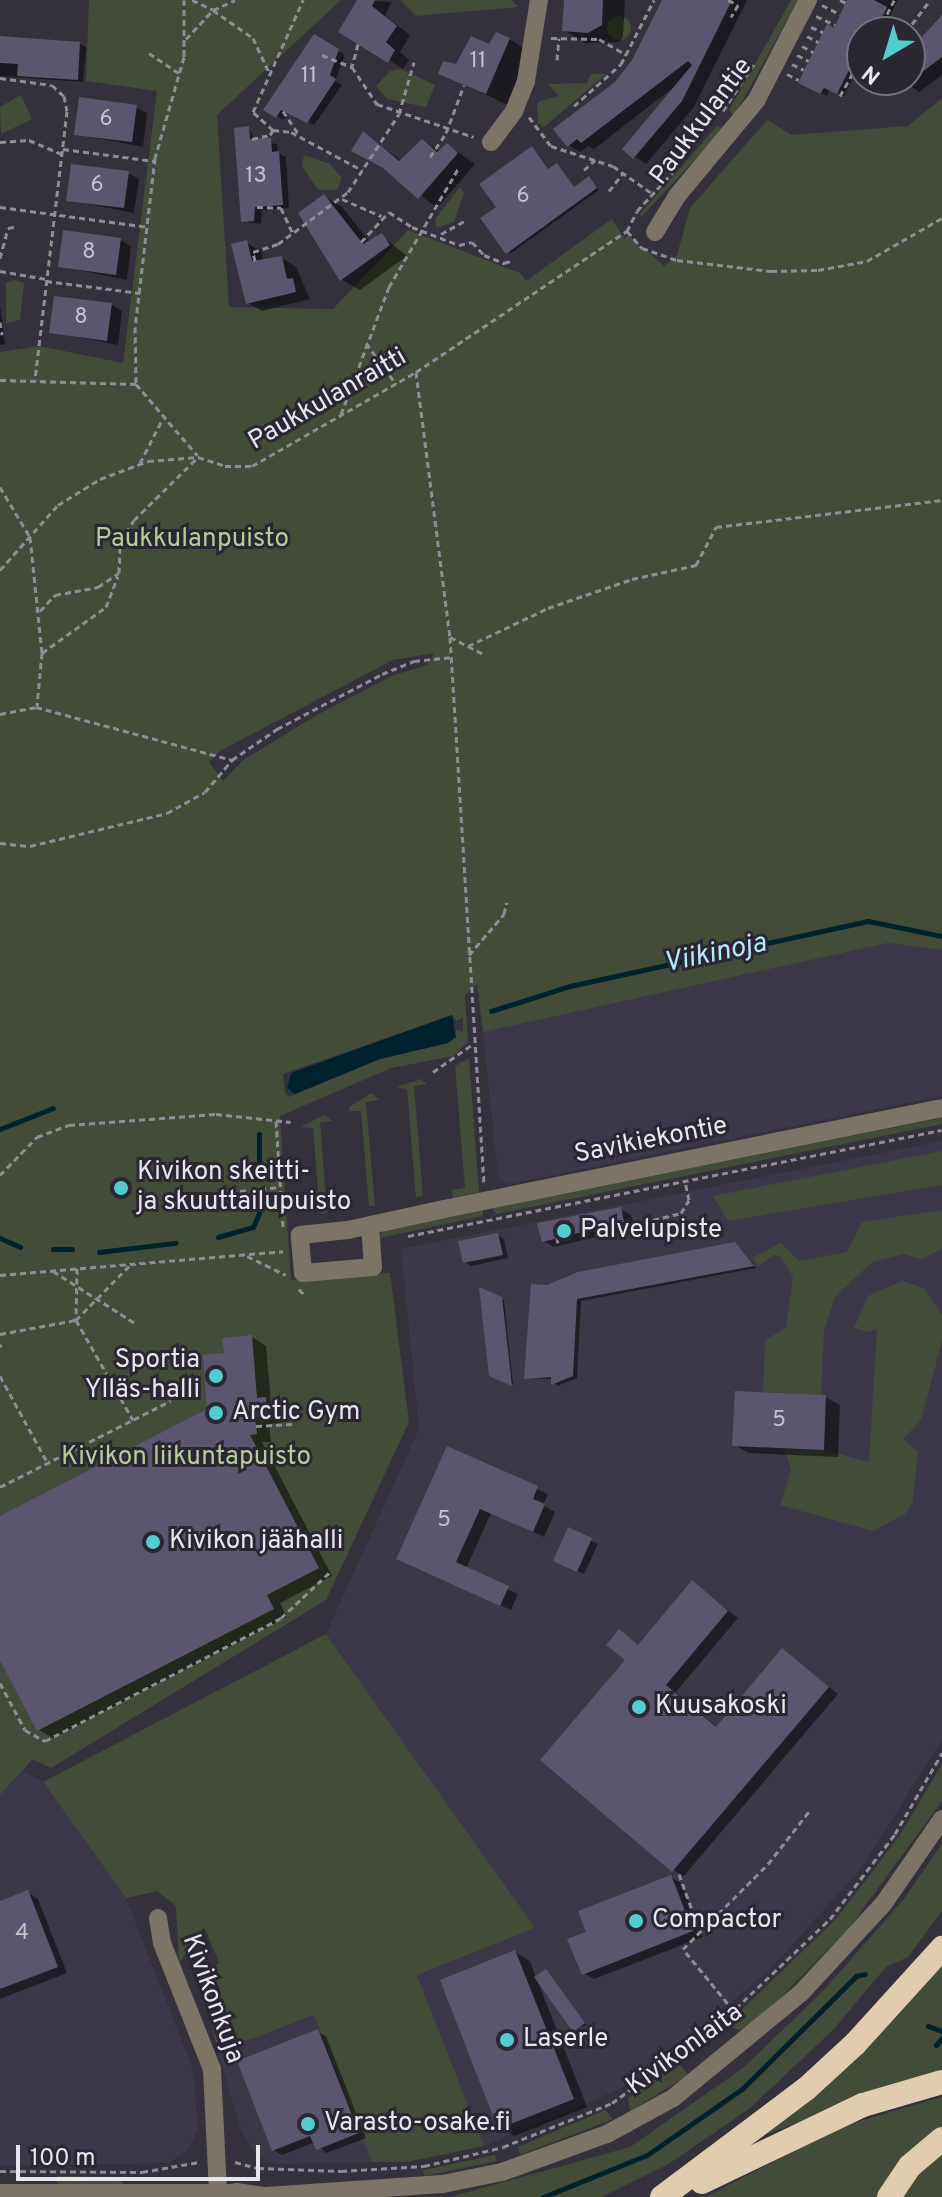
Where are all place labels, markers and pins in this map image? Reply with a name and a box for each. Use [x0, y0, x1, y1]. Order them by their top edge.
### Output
place label: Kivikon skeitti- ja skuuttailupuisto [137, 1157, 351, 1218]
marker: Kivikon skeitti- ja skuuttailupuisto [112, 1179, 130, 1197]
place label: Palvelupiste [580, 1215, 722, 1247]
marker: Palvelupiste [555, 1222, 573, 1240]
place label: Sportia Ylläs-halli [85, 1345, 200, 1406]
marker: Sportia Ylläs-halli [207, 1367, 225, 1385]
place label: Arctic Gym [232, 1397, 360, 1429]
marker: Arctic Gym [207, 1404, 225, 1422]
place label: Kivikon jäähalli [169, 1526, 343, 1558]
marker: Kivikon jäähalli [144, 1533, 162, 1551]
place label: Kuusakoski [655, 1691, 787, 1723]
marker: Kuusakoski [630, 1698, 648, 1716]
place label: Compactor [652, 1905, 782, 1937]
marker: Compactor [627, 1912, 645, 1930]
place label: Laserle [523, 2024, 608, 2056]
marker: Laserle [498, 2031, 516, 2049]
place label: Varasto-osake.fi [324, 2108, 511, 2140]
marker: Varasto-osake.fi [299, 2115, 317, 2133]

